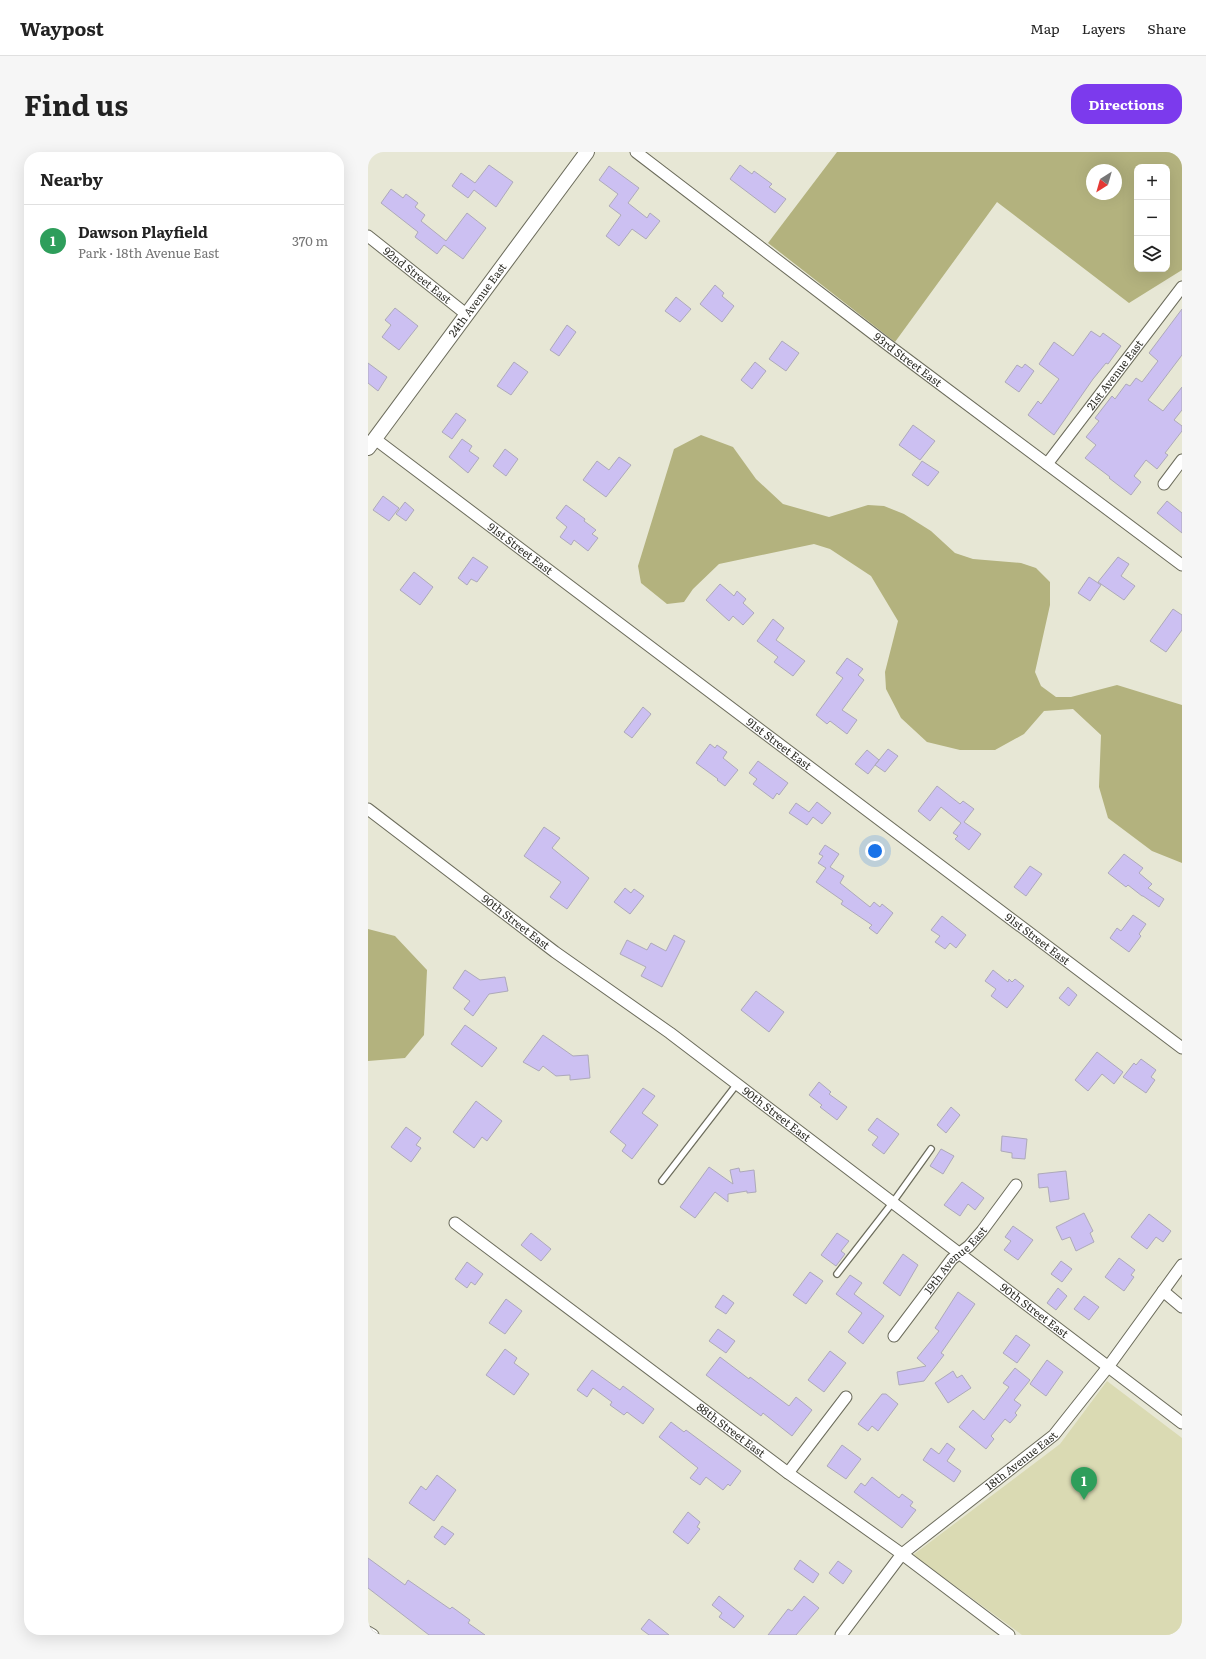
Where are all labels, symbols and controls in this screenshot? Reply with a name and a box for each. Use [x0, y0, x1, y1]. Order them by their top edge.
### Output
text: Waypost [20, 14, 104, 42]
text: Map [1030, 18, 1060, 38]
text: Layers [1082, 18, 1125, 38]
text: Share [1147, 18, 1186, 38]
text: Find us [24, 83, 128, 125]
button: Directions [1071, 84, 1182, 124]
north arrow [1086, 164, 1122, 200]
map controls [1134, 164, 1170, 272]
button: + [1134, 164, 1170, 200]
text: Nearby [40, 166, 103, 191]
button: − [1134, 200, 1170, 236]
text: Dawson Playfield [78, 220, 208, 243]
text: 1 [50, 231, 56, 250]
text: 370 m [292, 231, 328, 250]
button: layers [1134, 236, 1170, 272]
street label: 92nd Street East [380, 242, 456, 307]
text: Park · 18th Avenue East [78, 243, 219, 262]
street label: 24th Avenue East [444, 259, 510, 340]
street label: 93rd Street East [871, 328, 946, 390]
street label: 21st Avenue East [1082, 335, 1146, 413]
street label: 91st Street East [485, 518, 557, 578]
street label: 91st Street East [744, 713, 816, 773]
your location [865, 841, 885, 861]
street label: 90th Street East [479, 890, 554, 953]
street label: 91st Street East [1002, 908, 1074, 968]
street label: 90th Street East [740, 1082, 815, 1145]
street label: 19th Avenue East [920, 1222, 990, 1297]
street label: 90th Street East [997, 1278, 1073, 1341]
street label: 88th Street East [694, 1398, 770, 1461]
street label: 18th Avenue East [981, 1427, 1061, 1493]
pin: 1 [1071, 1467, 1097, 1500]

